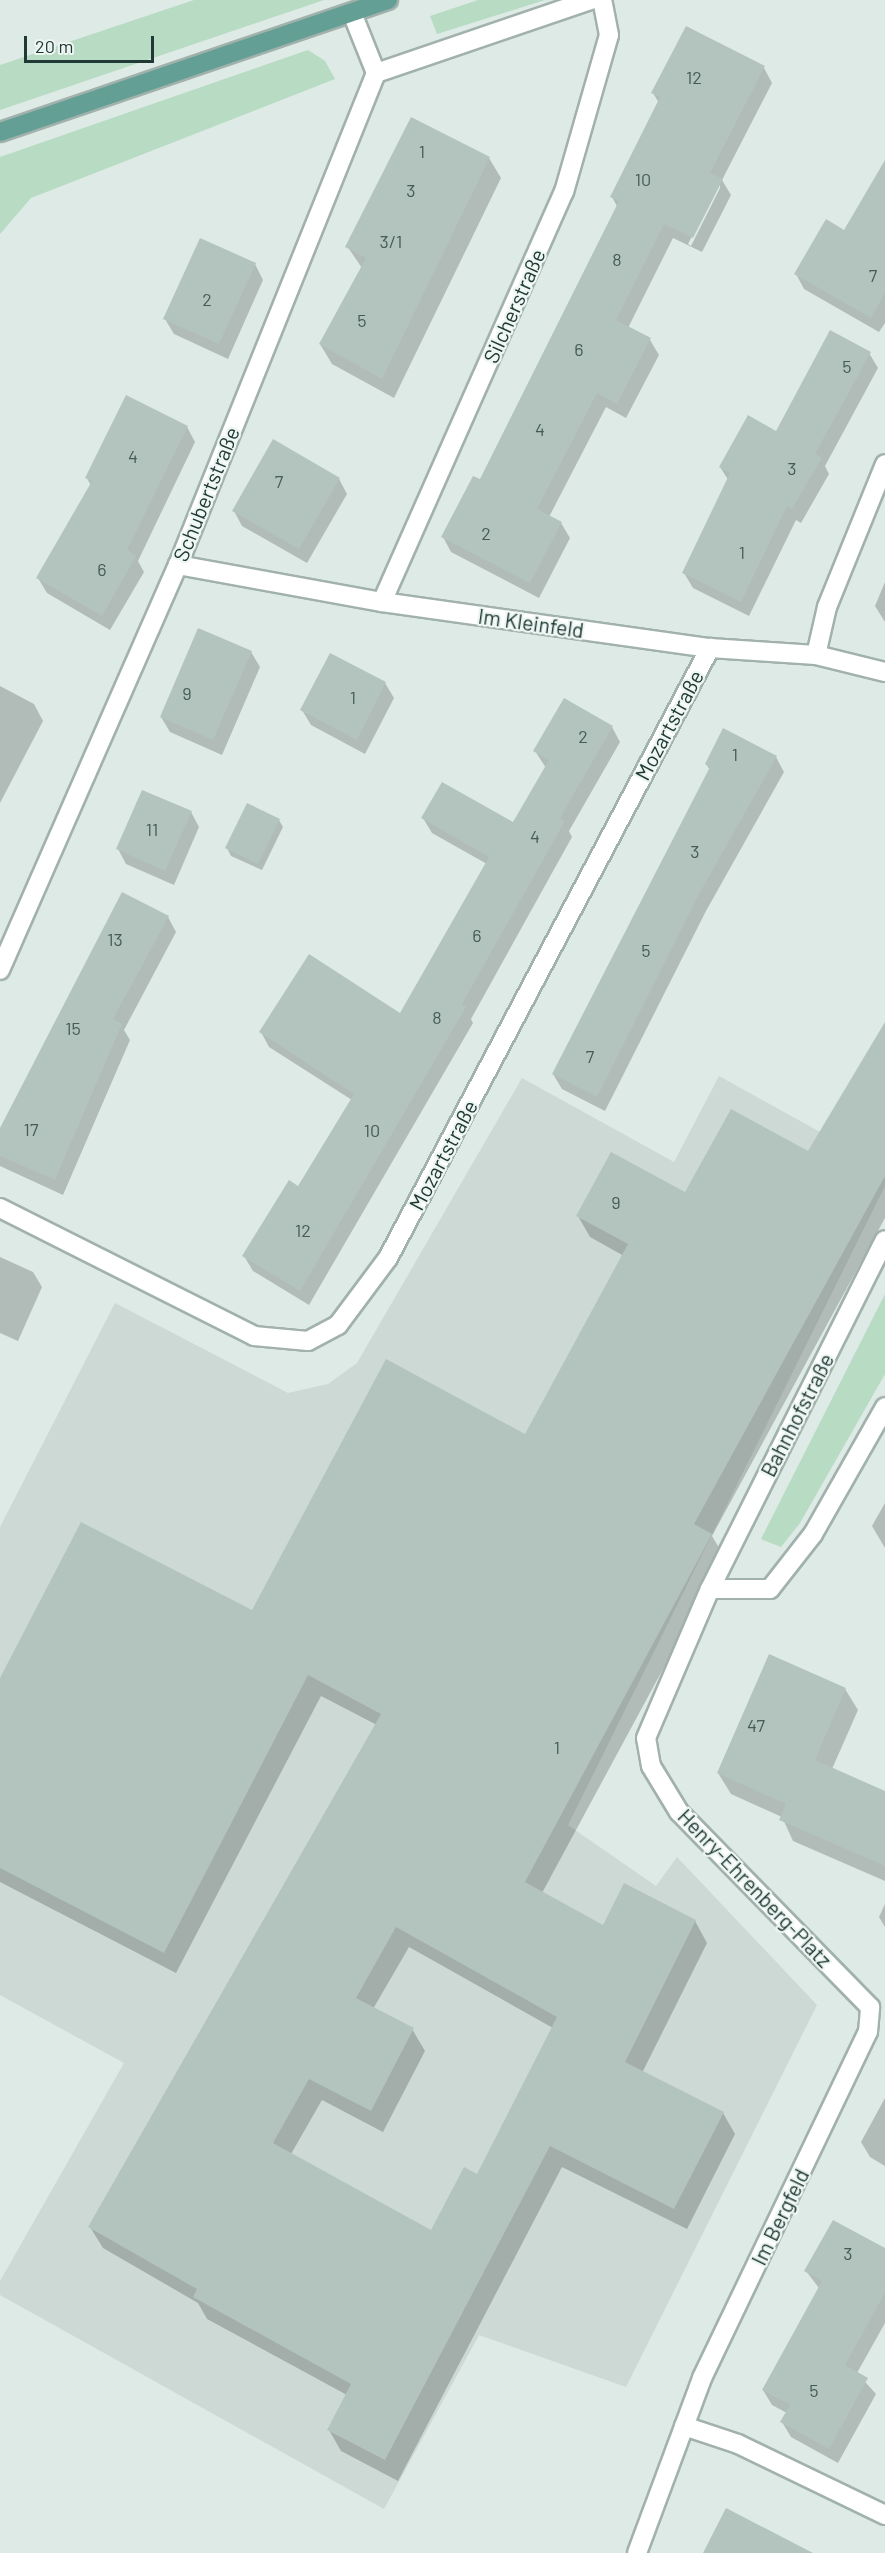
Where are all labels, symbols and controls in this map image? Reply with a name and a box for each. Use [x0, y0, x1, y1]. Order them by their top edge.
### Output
scale bar [27, 24, 158, 62]
text: 20 m [35, 35, 73, 57]
house number: 12 [686, 66, 702, 88]
house number: 1 [419, 140, 425, 162]
house number: 10 [635, 168, 651, 190]
house number: 3 [406, 179, 416, 201]
house number: 3/1 [380, 230, 402, 252]
street label: Silcherstraße [478, 245, 550, 367]
house number: 8 [612, 248, 622, 270]
house number: 7 [869, 264, 877, 286]
house number: 2 [202, 288, 212, 310]
house number: 5 [357, 309, 367, 331]
house number: 6 [574, 338, 584, 360]
house number: 5 [842, 355, 852, 377]
house number: 4 [535, 418, 545, 440]
street label: Schubertstraße [168, 423, 244, 565]
house number: 4 [128, 445, 138, 467]
house number: 3 [787, 457, 797, 479]
house number: 7 [275, 470, 283, 492]
house number: 2 [481, 522, 491, 544]
house number: 1 [739, 541, 745, 563]
house number: 6 [97, 558, 107, 580]
street label: Im Kleinfeld [477, 603, 585, 643]
street label: Mozartstraße [629, 666, 709, 784]
house number: 9 [182, 682, 192, 704]
house number: 1 [350, 686, 356, 708]
house number: 2 [578, 725, 588, 747]
house number: 1 [732, 743, 738, 765]
house number: 11 [146, 818, 158, 840]
house number: 4 [530, 825, 540, 847]
house number: 3 [690, 840, 700, 862]
house number: 6 [472, 924, 482, 946]
house number: 13 [107, 928, 123, 950]
house number: 5 [641, 939, 651, 961]
house number: 8 [432, 1006, 442, 1028]
house number: 15 [65, 1017, 81, 1039]
house number: 7 [586, 1045, 594, 1067]
street label: Mozartstraße [403, 1096, 483, 1214]
house number: 17 [24, 1118, 38, 1140]
house number: 10 [364, 1119, 380, 1141]
house number: 9 [611, 1191, 621, 1213]
house number: 12 [295, 1219, 311, 1241]
street label: Bahnhofstraße [755, 1349, 839, 1481]
house number: 47 [747, 1714, 765, 1736]
house number: 1 [554, 1736, 560, 1758]
street label: Henry-Ehrenberg-Platz [673, 1804, 837, 1972]
street label: Im Bergfeld [746, 2165, 814, 2269]
house number: 3 [843, 2242, 853, 2264]
house number: 5 [809, 2379, 819, 2401]

